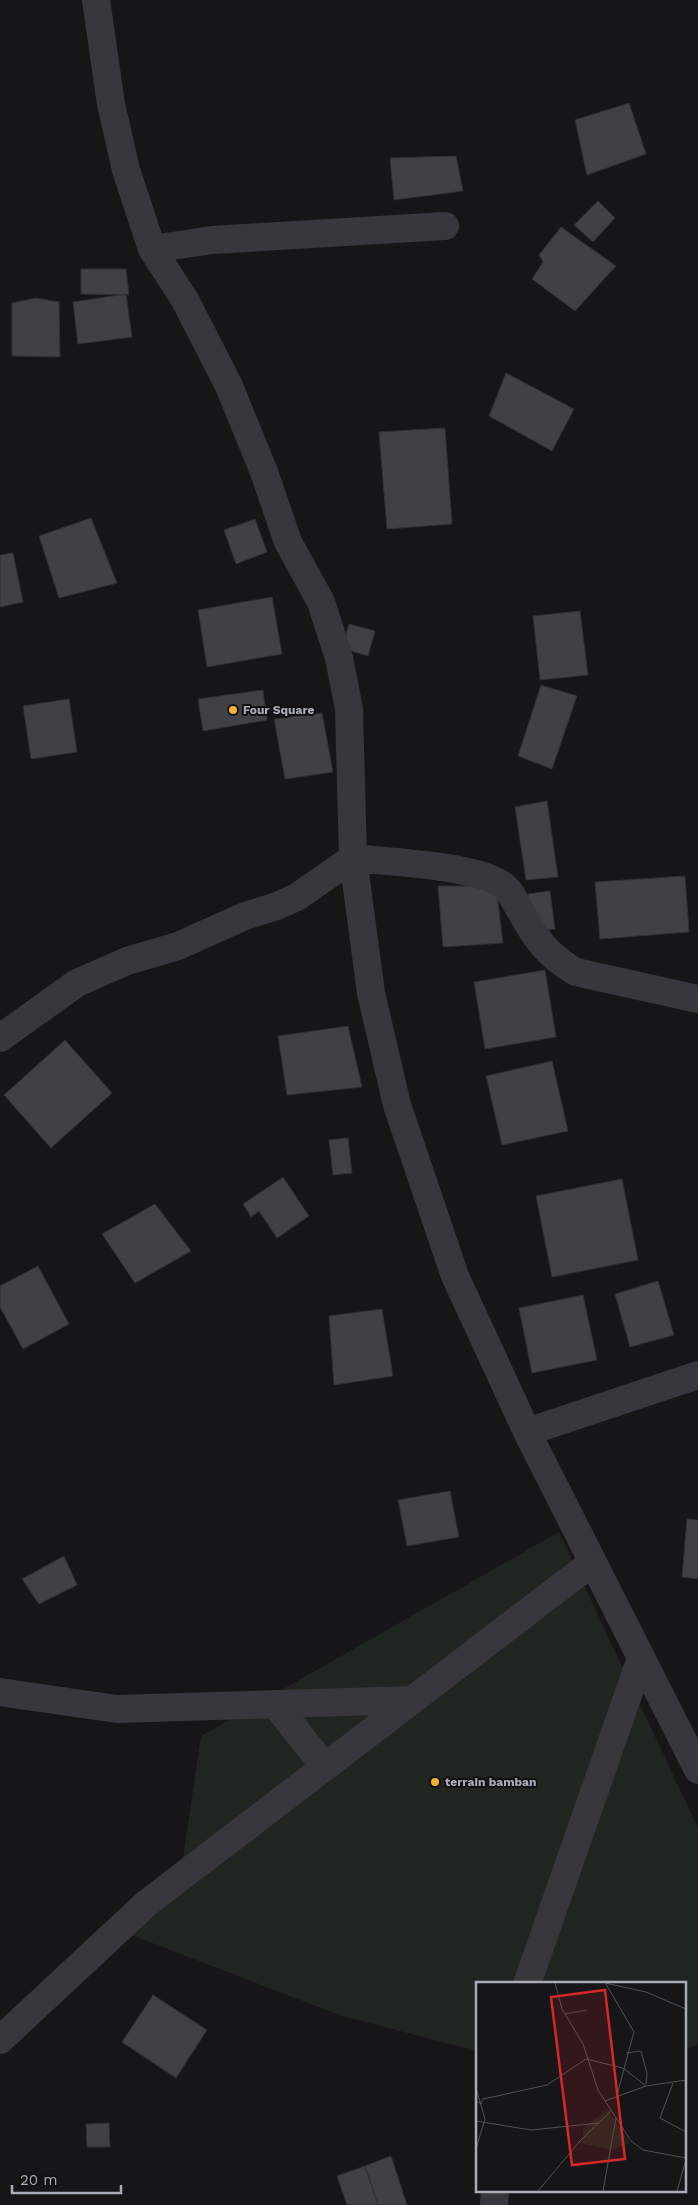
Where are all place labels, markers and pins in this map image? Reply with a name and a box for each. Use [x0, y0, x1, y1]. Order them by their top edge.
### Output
place label: Four Square [243, 703, 314, 717]
marker: Four Square [227, 704, 239, 716]
place label: terrain bamban [445, 1775, 536, 1789]
marker: terrain bamban [429, 1776, 441, 1788]

